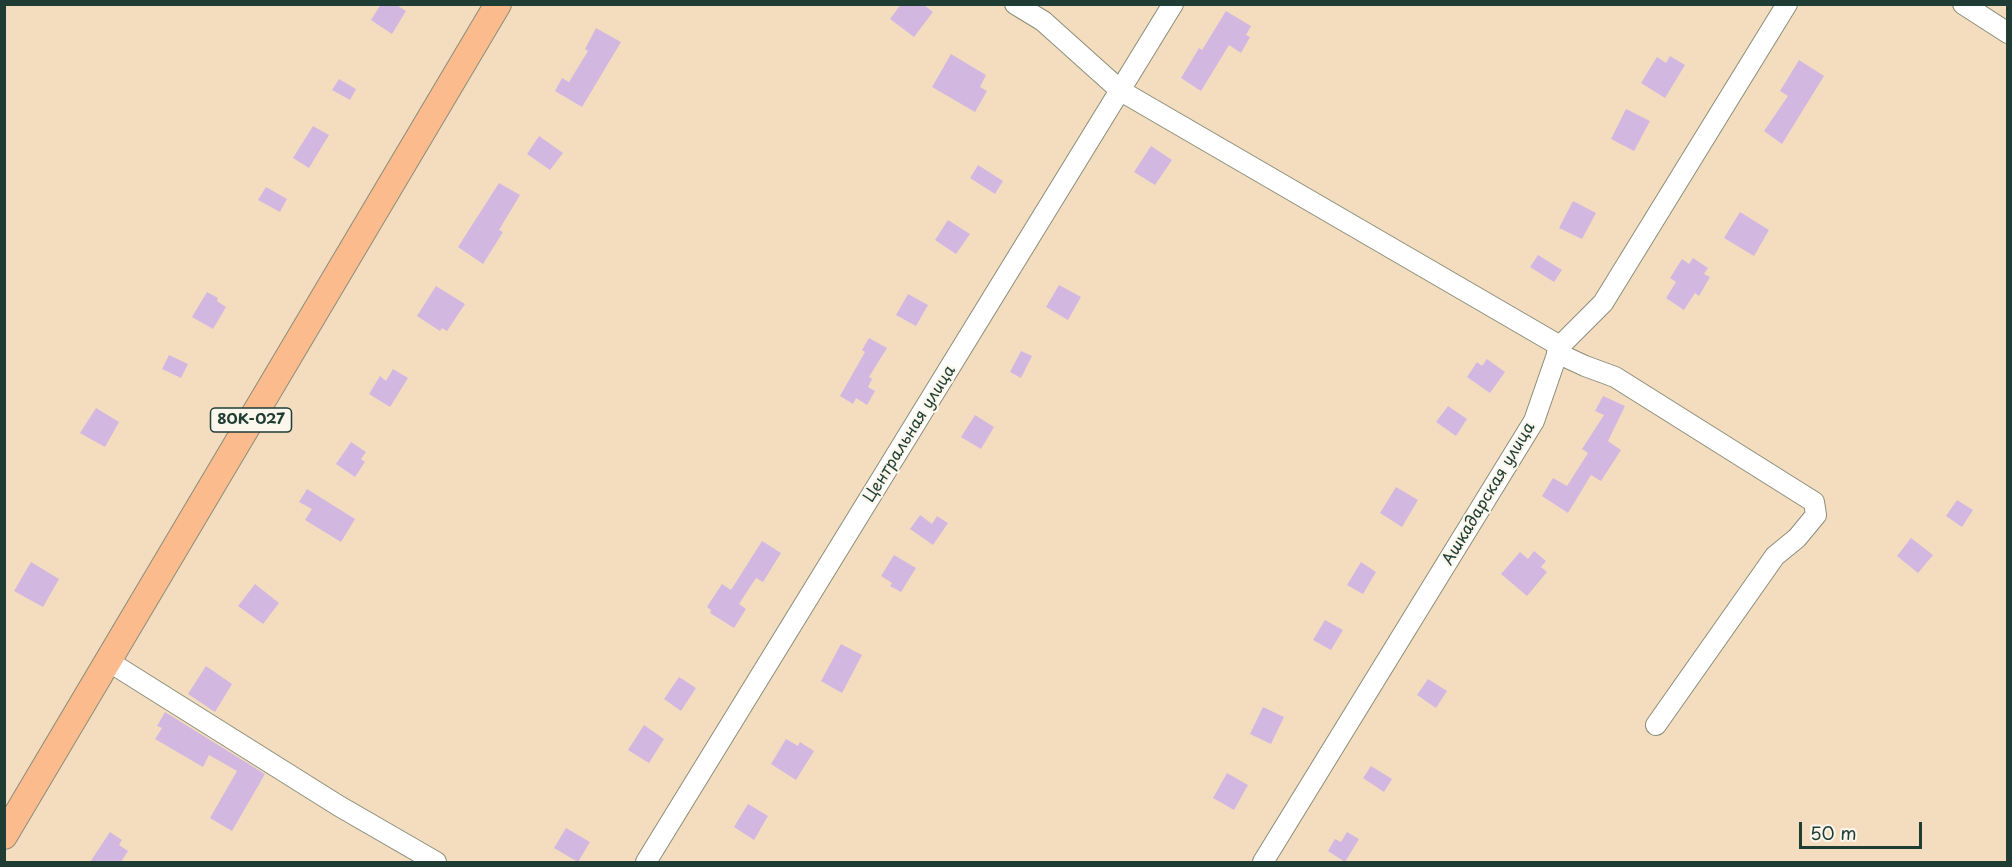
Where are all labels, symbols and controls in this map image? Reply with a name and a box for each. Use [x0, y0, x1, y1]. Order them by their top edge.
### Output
street label: Центральная улица [860, 362, 960, 506]
road number: 80К-027 [210, 408, 292, 432]
street label: Ашкадарская улица [1439, 419, 1539, 569]
scale bar [1802, 810, 1925, 848]
text: 50 m [1810, 819, 1857, 846]

